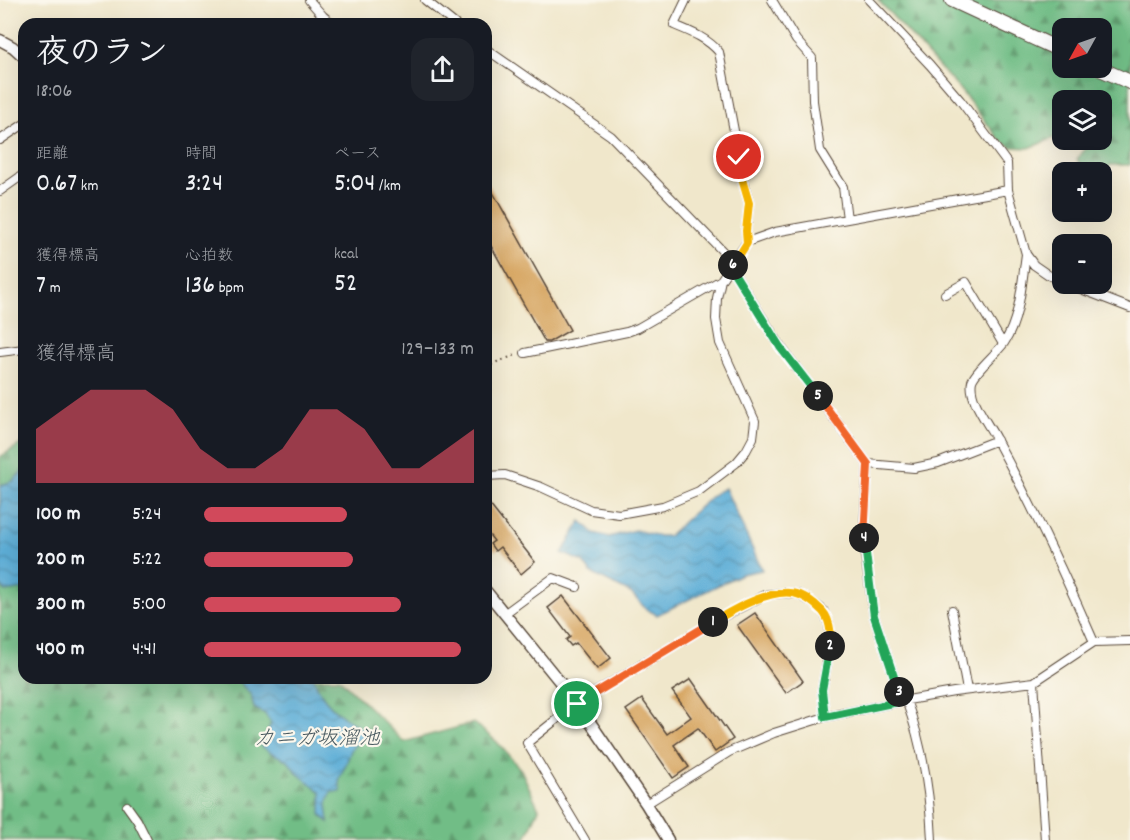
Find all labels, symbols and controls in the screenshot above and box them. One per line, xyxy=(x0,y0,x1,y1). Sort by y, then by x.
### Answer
north arrow xyxy=(1052,18,1112,78)
map controls xyxy=(1052,18,1112,294)
text: 夜のラン xyxy=(36,32,168,79)
button: share xyxy=(411,38,474,101)
text: 18:06 xyxy=(36,78,72,106)
button: layers xyxy=(1052,90,1112,150)
pin xyxy=(713,131,764,182)
icon: check xyxy=(722,140,755,173)
text: 距離 xyxy=(36,143,68,166)
text: 時間 xyxy=(185,143,217,166)
text: ペース xyxy=(334,143,381,166)
button: + xyxy=(1052,162,1112,222)
text: 0.67 xyxy=(36,166,77,203)
text: 3:24 xyxy=(185,166,223,203)
text: 5:04 xyxy=(334,166,375,203)
text: km xyxy=(77,175,98,198)
text: /km xyxy=(375,175,401,198)
button: − xyxy=(1052,234,1112,294)
text: kcal xyxy=(334,243,358,266)
text: 獲得標高 xyxy=(36,245,100,268)
text: 心拍数 xyxy=(185,245,233,268)
pin: 6 xyxy=(718,250,748,280)
text: 6 xyxy=(729,253,737,276)
text: 52 xyxy=(334,266,357,303)
text: 7 xyxy=(36,268,46,305)
text: 136 xyxy=(185,268,215,305)
text: m xyxy=(46,277,61,300)
text: bpm xyxy=(215,277,244,300)
text: 129–133 m xyxy=(401,336,474,364)
text: 獲得標高 xyxy=(36,341,116,369)
pin: 5 xyxy=(803,381,833,411)
text: 5 xyxy=(814,384,822,407)
text: 100 m xyxy=(36,501,81,529)
text: 5:24 xyxy=(132,501,162,529)
pin: 4 xyxy=(849,523,879,553)
text: 4 xyxy=(861,526,867,549)
text: 200 m xyxy=(36,546,85,574)
text: 5:22 xyxy=(132,546,162,574)
text: 300 m xyxy=(36,591,85,619)
text: 5:00 xyxy=(132,591,166,619)
pin: 1 xyxy=(698,607,728,637)
text: 1 xyxy=(711,610,715,633)
pin: 2 xyxy=(815,631,845,661)
text: 2 xyxy=(827,634,834,657)
text: 400 m xyxy=(36,636,84,664)
text: 4:41 xyxy=(132,636,156,664)
pin: 3 xyxy=(884,677,914,707)
pin xyxy=(551,678,602,729)
text: 3 xyxy=(895,680,903,703)
icon: arrive xyxy=(560,687,593,720)
water label: カニガ坂溜池 xyxy=(254,725,381,755)

